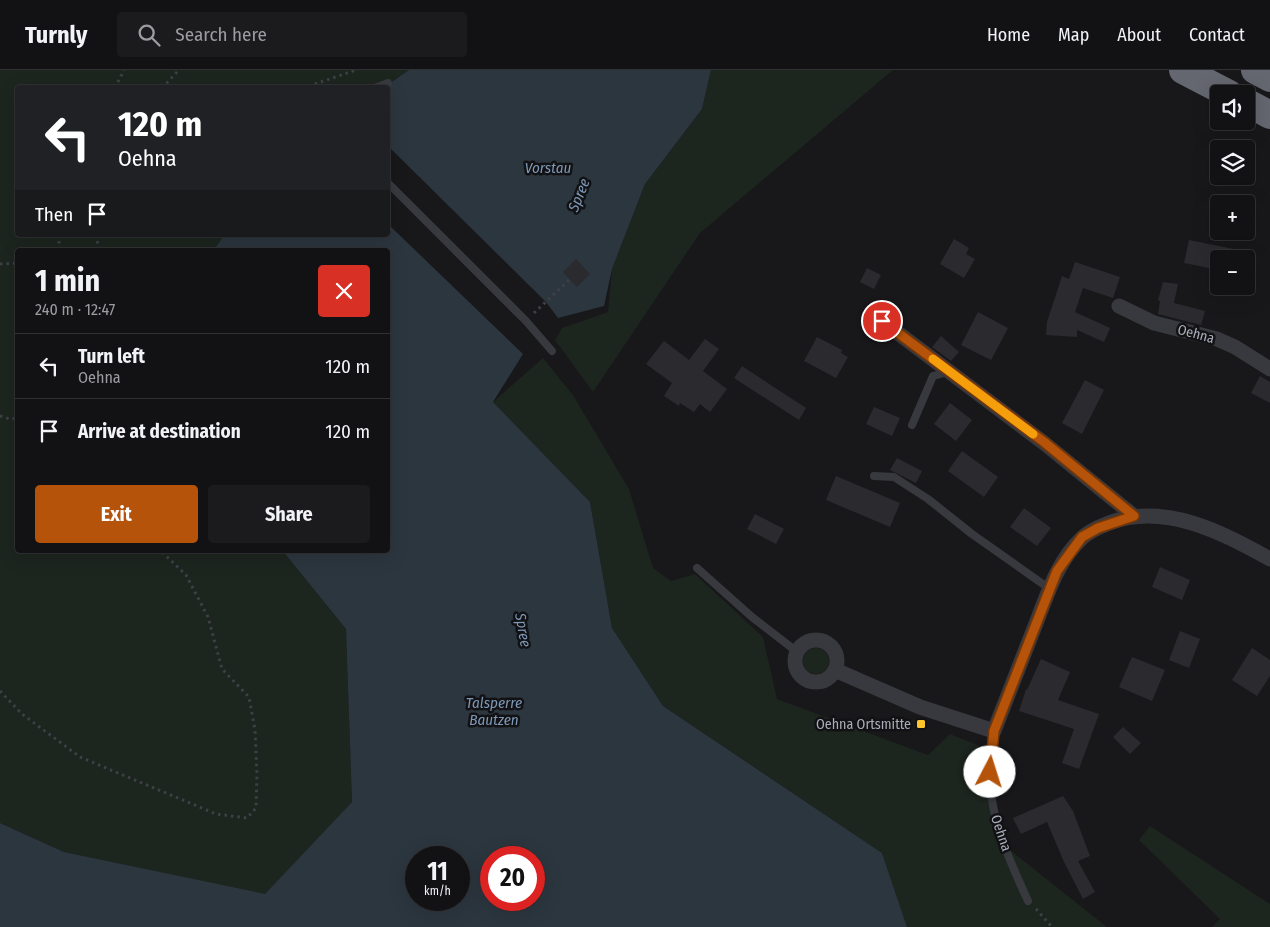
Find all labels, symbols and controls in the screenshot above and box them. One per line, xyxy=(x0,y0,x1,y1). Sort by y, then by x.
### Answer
search box xyxy=(117,12,467,57)
text: Turnly xyxy=(25,21,87,49)
icon: search xyxy=(135,21,163,49)
text: Search here xyxy=(175,23,267,46)
text: Home xyxy=(987,24,1030,46)
text: Map xyxy=(1058,24,1089,46)
text: About xyxy=(1117,24,1161,46)
text: Contact xyxy=(1189,24,1245,46)
map controls xyxy=(1210,85,1255,295)
button: sound xyxy=(1210,85,1255,130)
text: 120 m xyxy=(118,103,202,145)
icon: left xyxy=(35,105,100,170)
button: layers xyxy=(1210,140,1255,185)
text: Oehna xyxy=(118,145,177,172)
water label: Vorstau xyxy=(525,159,571,177)
water label: Spree xyxy=(564,176,594,215)
button: + xyxy=(1210,195,1255,240)
icon: arrive xyxy=(83,200,111,228)
text: Then xyxy=(35,203,73,226)
button: − xyxy=(1210,250,1255,295)
text: 1 min xyxy=(35,263,100,299)
button: close xyxy=(318,265,370,317)
text: 240 m · 12:47 xyxy=(35,300,115,319)
pin xyxy=(861,300,903,342)
icon: arrive xyxy=(868,307,896,335)
street label: Oehna xyxy=(1176,321,1216,347)
text: Turn left xyxy=(78,345,145,368)
icon: left xyxy=(35,352,63,380)
text: 120 m xyxy=(325,355,370,378)
text: Oehna xyxy=(78,368,121,387)
icon: arrive xyxy=(35,417,63,445)
text: Arrive at destination xyxy=(78,420,241,443)
text: 120 m xyxy=(325,420,370,443)
button: Exit xyxy=(35,485,198,543)
button: Share xyxy=(208,485,370,543)
water label: Spree xyxy=(511,611,535,648)
water label: Talsperre Bautzen xyxy=(466,694,522,729)
place label: Oehna Ortsmitte xyxy=(816,716,911,733)
marker: Oehna Ortsmitte xyxy=(915,718,927,730)
position arrow xyxy=(963,745,1015,797)
street label: Oehna xyxy=(987,813,1015,854)
speed limit sign: 20 xyxy=(480,846,545,911)
text: 11 xyxy=(427,857,448,887)
text: km/h xyxy=(424,884,451,898)

